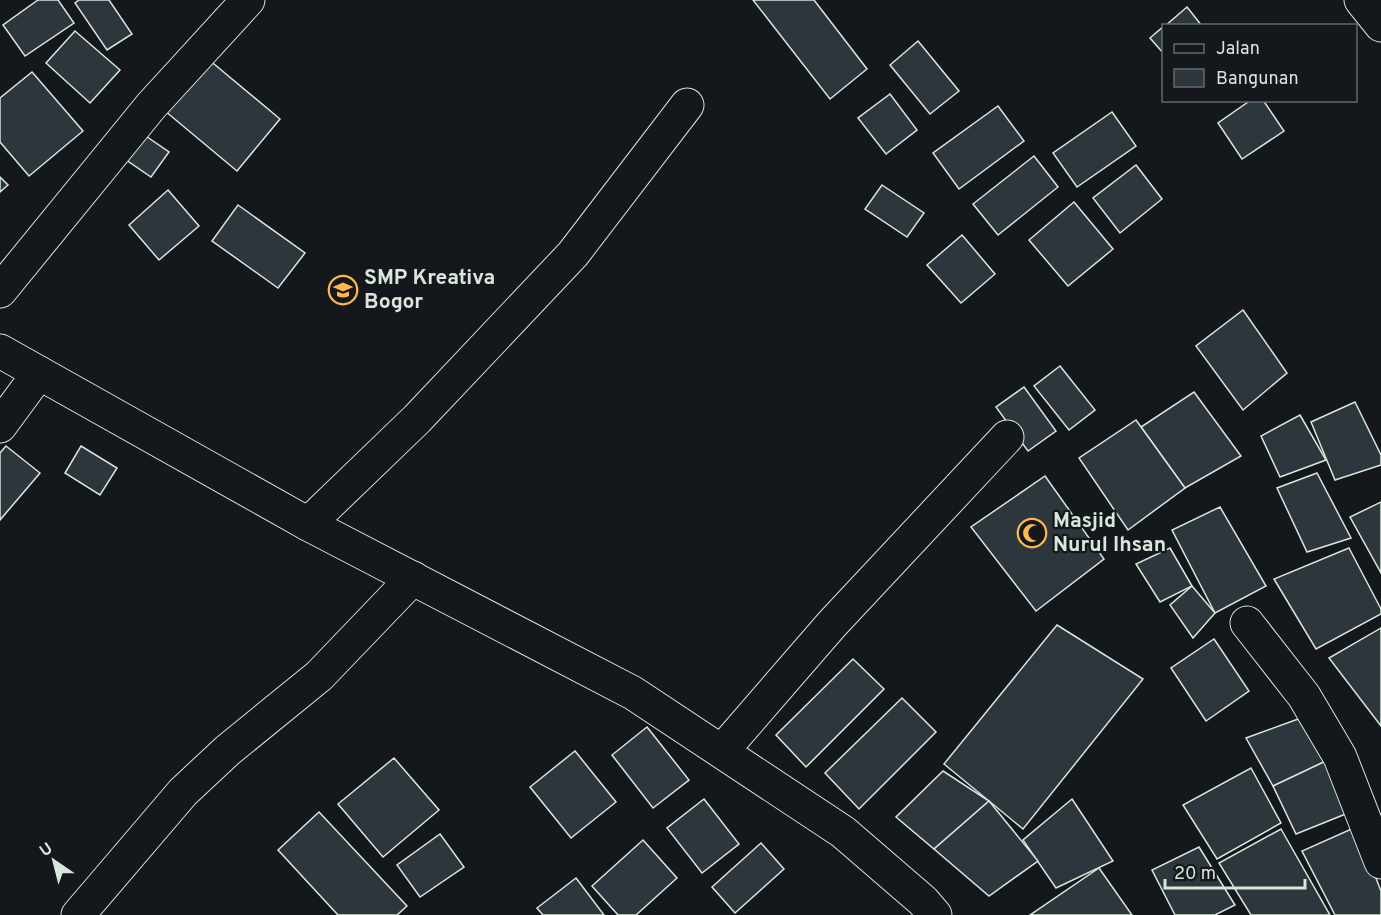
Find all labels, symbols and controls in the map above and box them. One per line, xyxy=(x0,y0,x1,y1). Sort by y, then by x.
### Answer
legend xyxy=(1162,24,1357,102)
text: Jalan xyxy=(1216,38,1260,61)
text: Bangunan xyxy=(1216,68,1299,91)
place label: SMP Kreativa Bogor xyxy=(364,265,495,316)
school or university icon: SMP Kreativa Bogor xyxy=(327,274,359,306)
place label: Masjid Nurul Ihsan xyxy=(1053,508,1166,559)
mosque icon: Masjid Nurul Ihsan xyxy=(1016,517,1048,549)
north arrow xyxy=(24,831,84,891)
text: U xyxy=(36,839,57,862)
scale bar xyxy=(1165,852,1304,890)
text: 20 m xyxy=(1174,863,1216,886)

